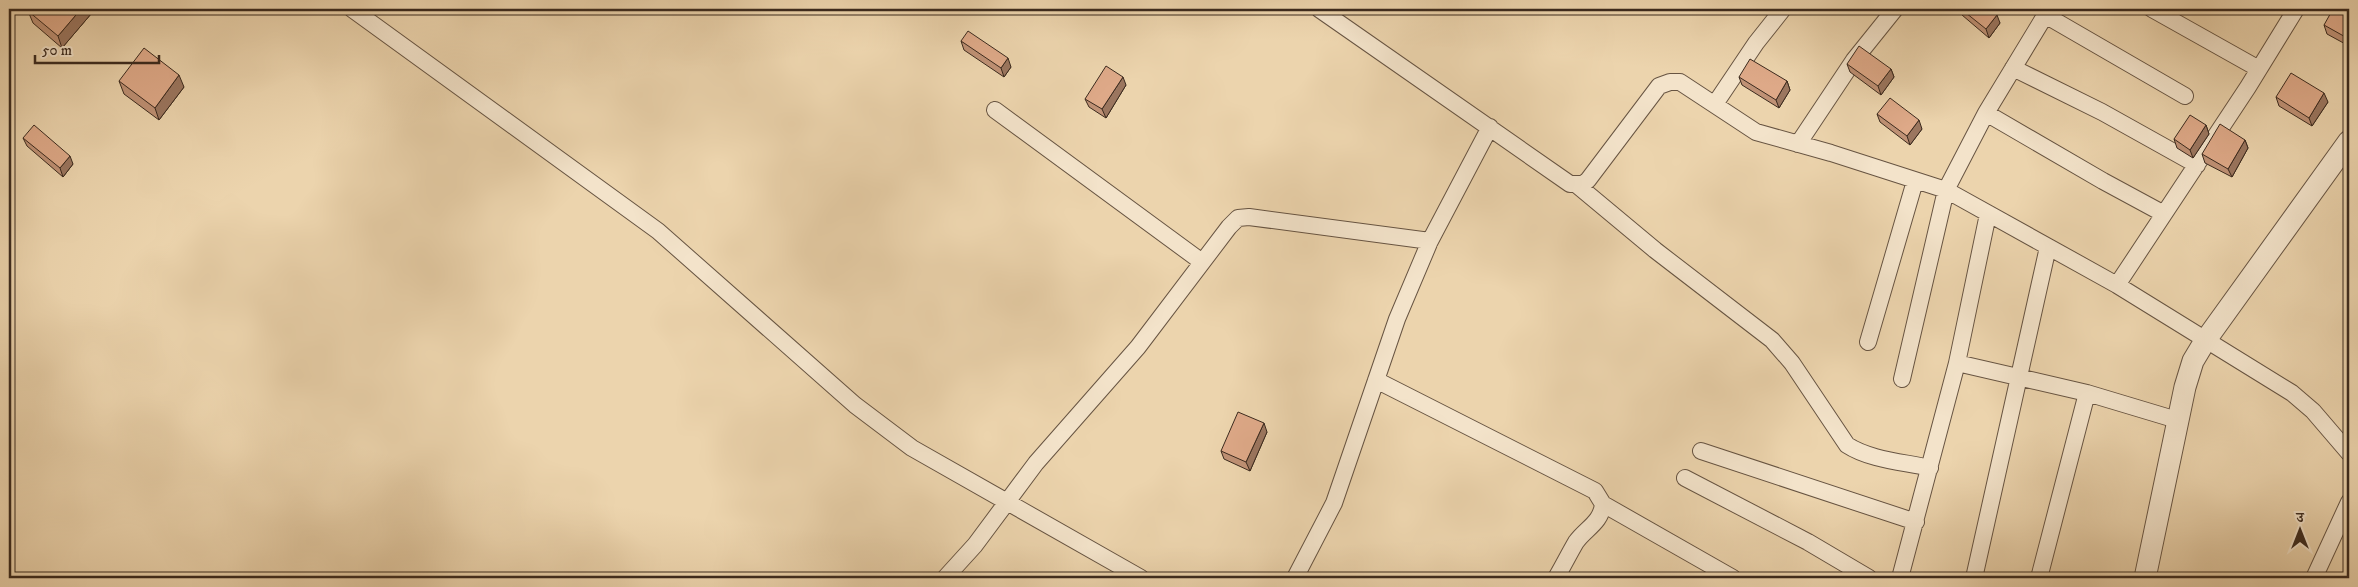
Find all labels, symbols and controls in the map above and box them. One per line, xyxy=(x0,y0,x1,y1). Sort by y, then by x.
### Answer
scale bar xyxy=(35,32,159,64)
text: 50 m xyxy=(42,41,72,60)
north arrow xyxy=(2276,504,2326,554)
text: उ xyxy=(2295,509,2304,527)

